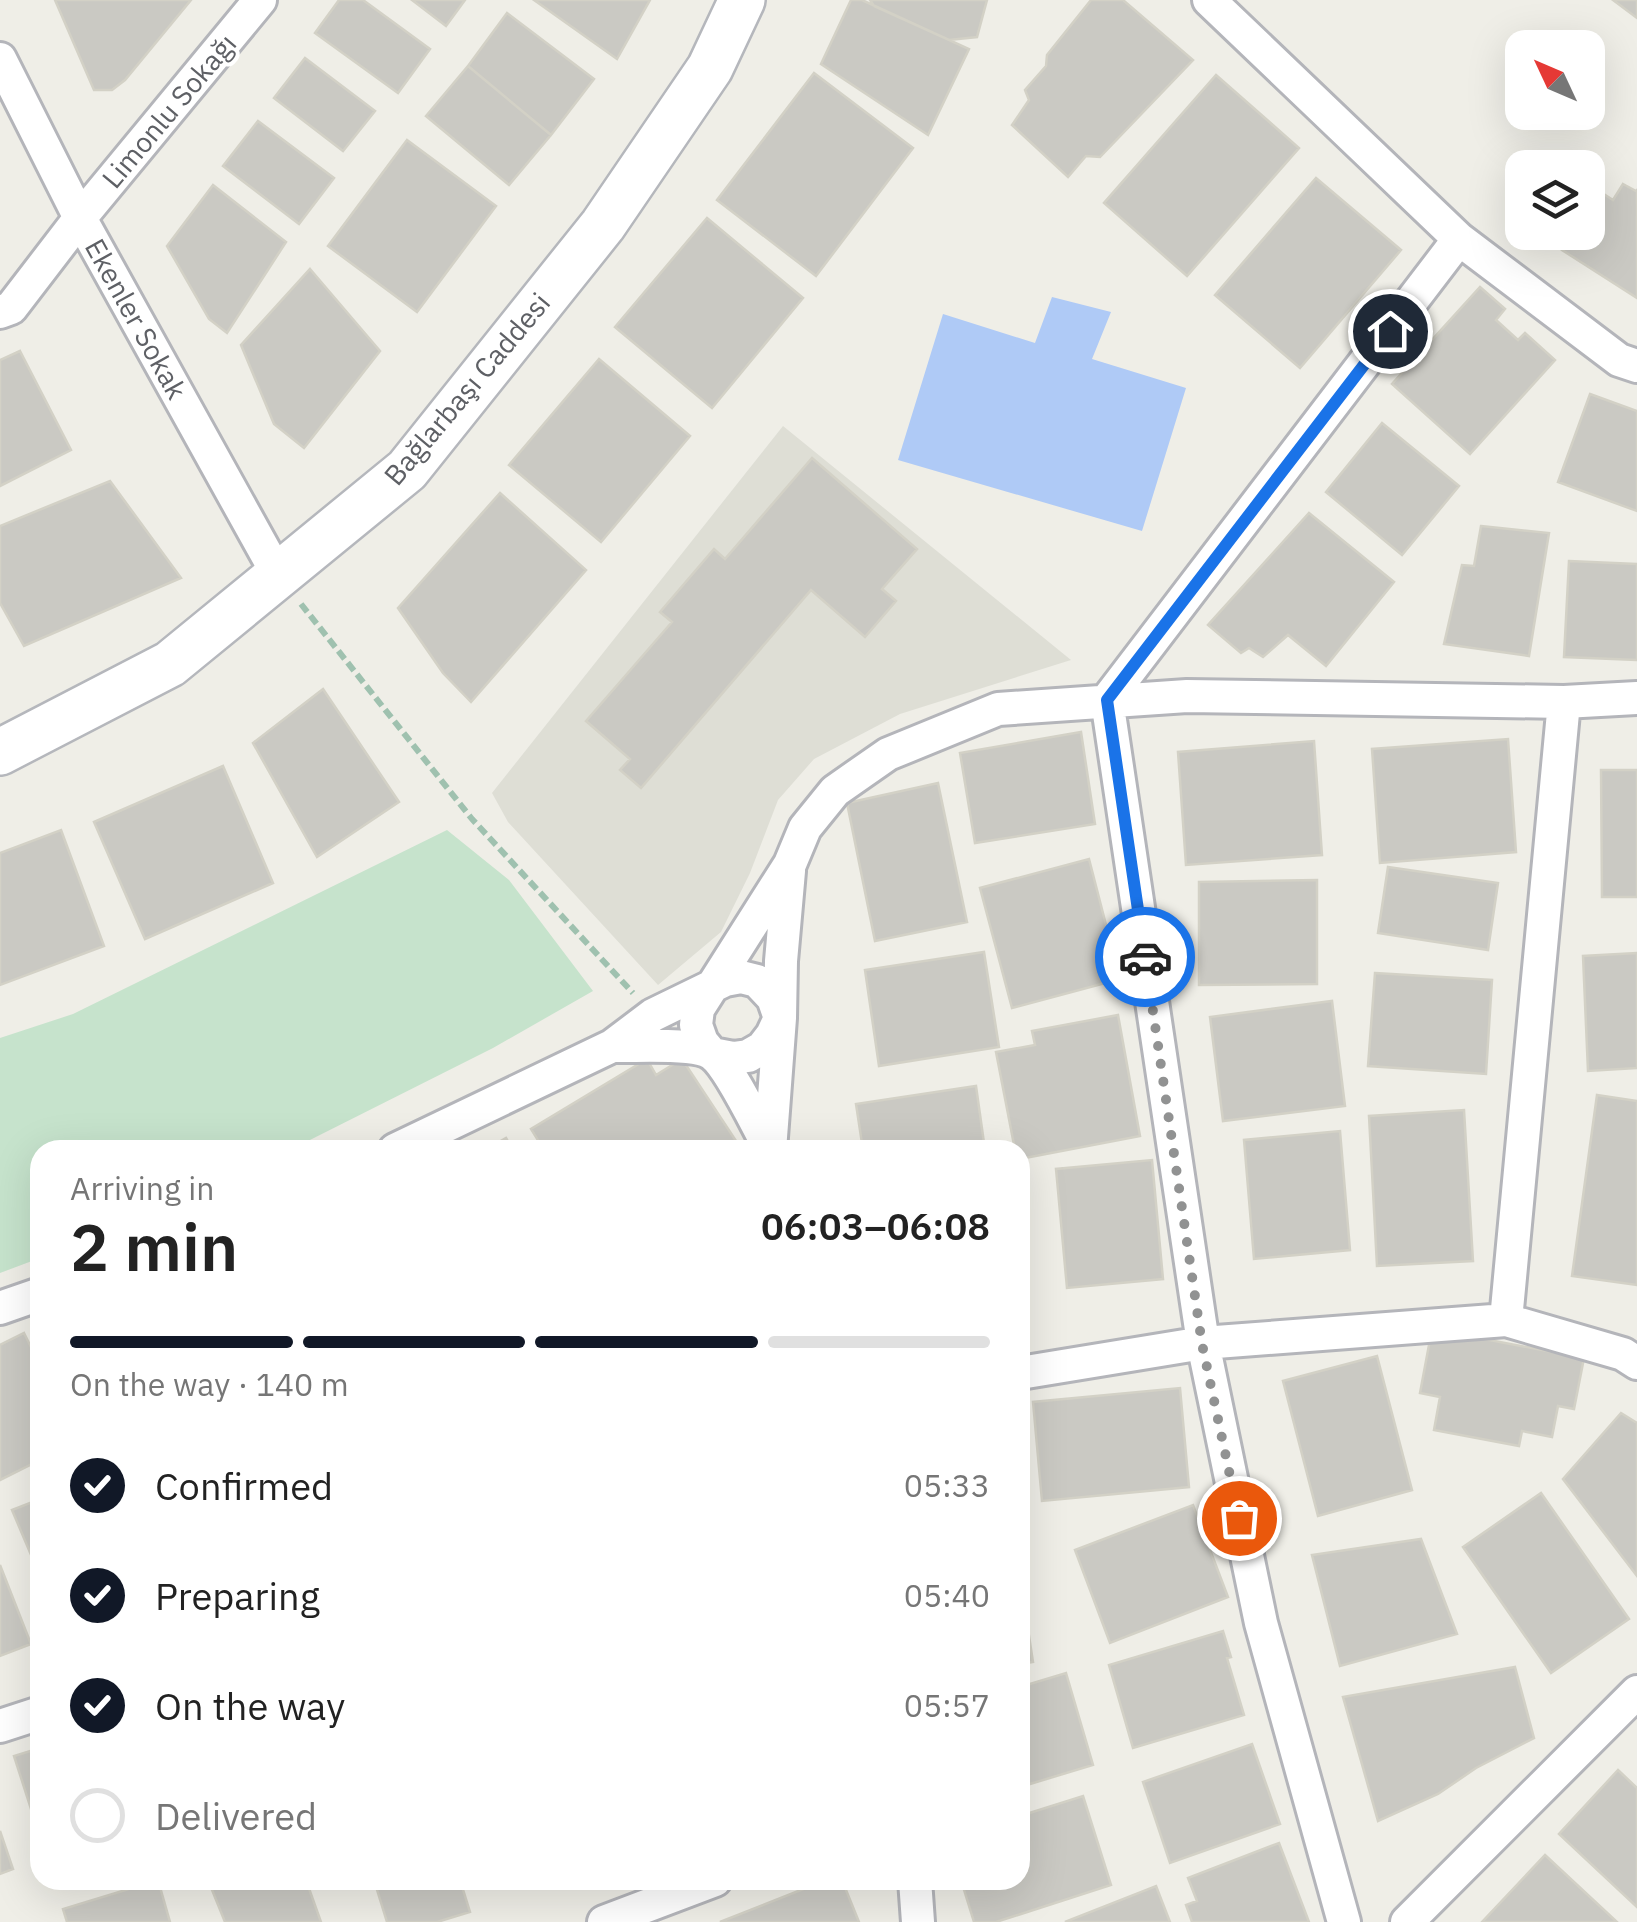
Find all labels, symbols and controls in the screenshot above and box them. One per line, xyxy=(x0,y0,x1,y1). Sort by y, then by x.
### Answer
street label: Limonlu Sokağı xyxy=(93,26,244,196)
north arrow xyxy=(1505,30,1605,130)
map controls xyxy=(1505,30,1605,250)
button: layers xyxy=(1505,150,1605,250)
street label: Ekenler Sokak xyxy=(77,232,196,406)
street label: Bağlarbaşı Caddesi xyxy=(375,285,558,493)
pin xyxy=(1348,289,1433,374)
icon: home xyxy=(1363,304,1418,359)
courier xyxy=(1095,907,1195,1007)
icon: car xyxy=(1118,930,1173,985)
text: Arriving in xyxy=(70,1167,215,1209)
text: 06:03–06:08 xyxy=(761,1201,990,1250)
text: 2 min xyxy=(70,1204,238,1289)
text: On the way · 140 m xyxy=(70,1363,349,1405)
icon: check xyxy=(70,1458,125,1513)
text: Confirmed xyxy=(155,1461,333,1510)
text: 05:33 xyxy=(904,1464,990,1506)
pin xyxy=(1197,1476,1282,1561)
icon: bag xyxy=(1212,1491,1267,1546)
icon: check xyxy=(70,1568,125,1623)
text: Preparing xyxy=(155,1571,320,1620)
text: 05:40 xyxy=(904,1574,990,1616)
icon: check xyxy=(70,1678,125,1733)
text: On the way xyxy=(155,1681,345,1730)
text: 05:57 xyxy=(904,1684,990,1726)
text: Delivered xyxy=(155,1791,317,1840)

